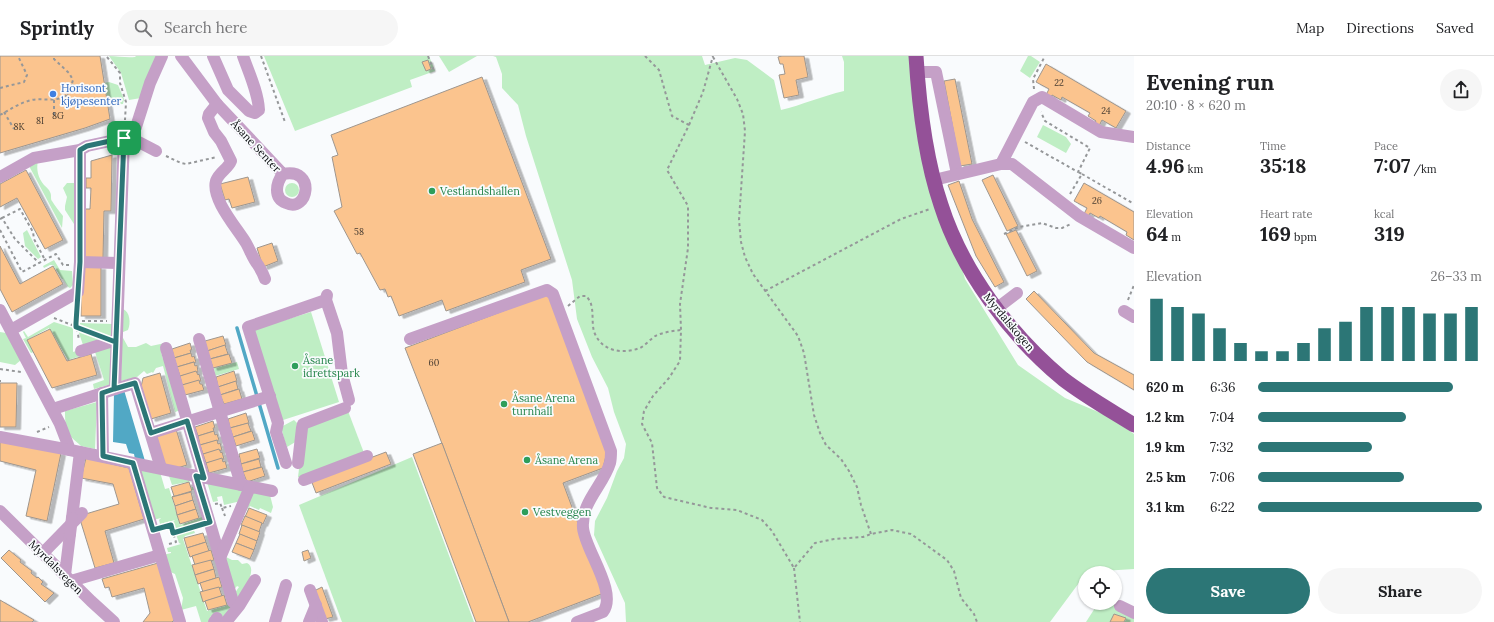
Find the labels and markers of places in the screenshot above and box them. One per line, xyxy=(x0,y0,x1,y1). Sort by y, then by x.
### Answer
place label: Horisont kjøpesenter xyxy=(61,81,122,108)
marker: Horisont kjøpesenter xyxy=(48,89,58,99)
pin xyxy=(107,121,141,155)
place label: Vestlandshallen xyxy=(439,184,520,198)
marker: Vestlandshallen xyxy=(427,186,437,196)
place label: Åsane idrettspark xyxy=(302,353,360,380)
marker: Åsane idrettspark xyxy=(290,361,300,371)
place label: Åsane Arena turnhall xyxy=(511,391,575,418)
marker: Åsane Arena turnhall xyxy=(499,399,509,409)
place label: Åsane Arena xyxy=(534,453,598,467)
marker: Åsane Arena xyxy=(522,455,532,465)
place label: Vestveggen xyxy=(532,505,592,519)
marker: Vestveggen xyxy=(520,507,530,517)

